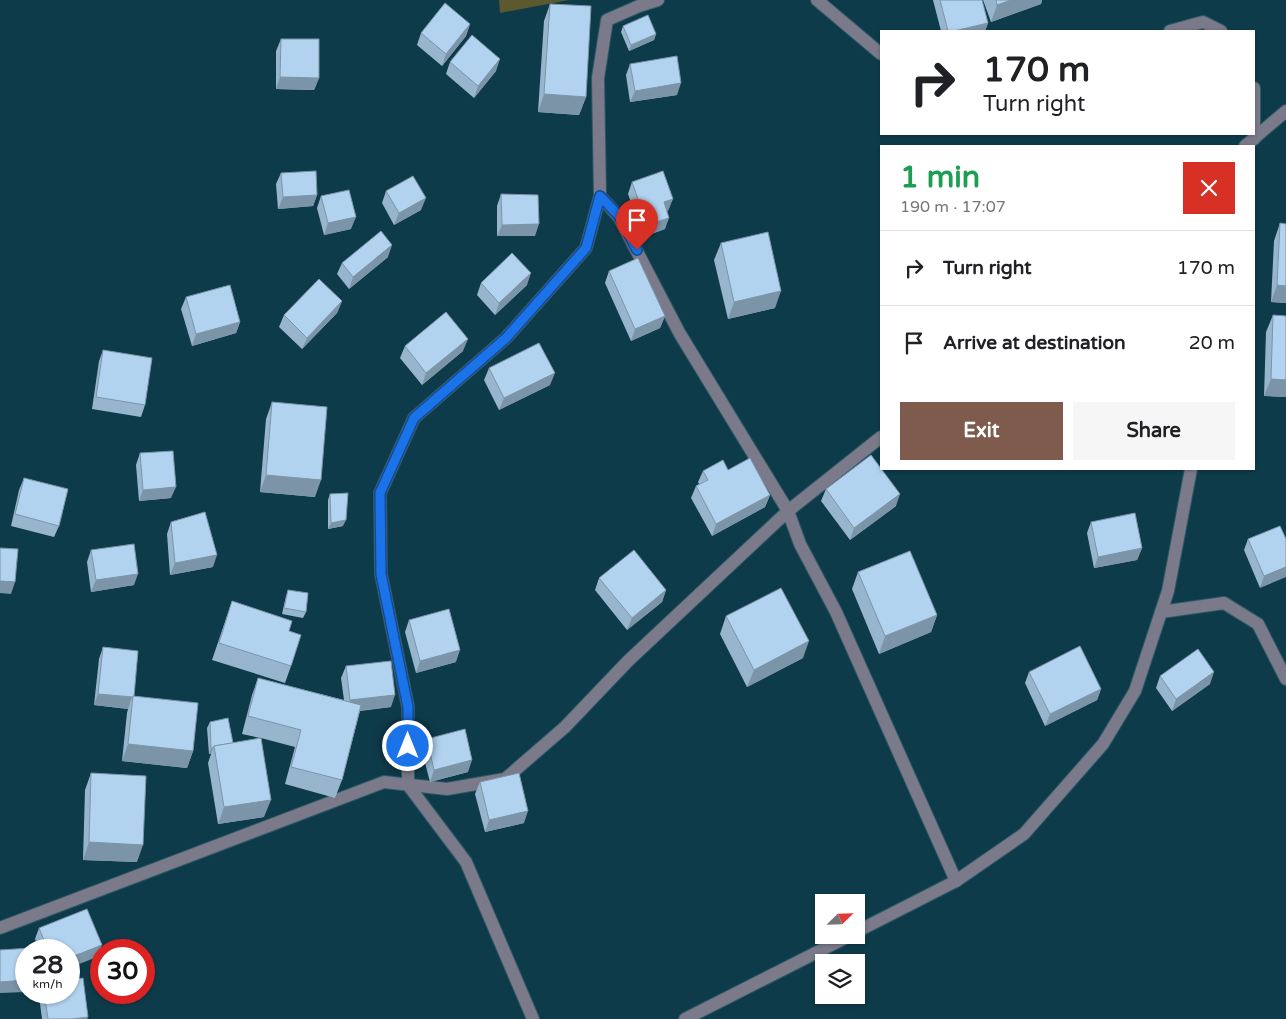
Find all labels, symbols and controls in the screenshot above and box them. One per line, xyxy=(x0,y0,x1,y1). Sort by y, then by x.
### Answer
text: 170 m xyxy=(983,49,1090,91)
icon: right xyxy=(900,50,965,115)
text: Turn right xyxy=(983,91,1085,117)
text: 1 min xyxy=(900,159,980,196)
button: close xyxy=(1183,162,1235,214)
text: 190 m · 17:07 xyxy=(900,197,1006,217)
pin xyxy=(616,199,658,250)
icon: arrive xyxy=(623,206,651,234)
icon: right xyxy=(900,254,928,282)
text: Turn right xyxy=(943,257,1031,279)
text: 170 m xyxy=(1177,257,1235,279)
icon: arrive xyxy=(900,329,928,357)
text: Arrive at destination xyxy=(943,332,1126,354)
text: 20 m xyxy=(1189,332,1235,354)
button: Exit xyxy=(900,402,1063,460)
button: Share xyxy=(1073,402,1235,460)
position arrow xyxy=(381,719,433,771)
north arrow xyxy=(815,894,865,944)
map controls xyxy=(815,894,865,1004)
speed limit sign: 30 xyxy=(90,939,155,1004)
text: 28 xyxy=(32,950,63,980)
button: layers xyxy=(815,954,865,1004)
text: km/h xyxy=(32,977,63,991)

